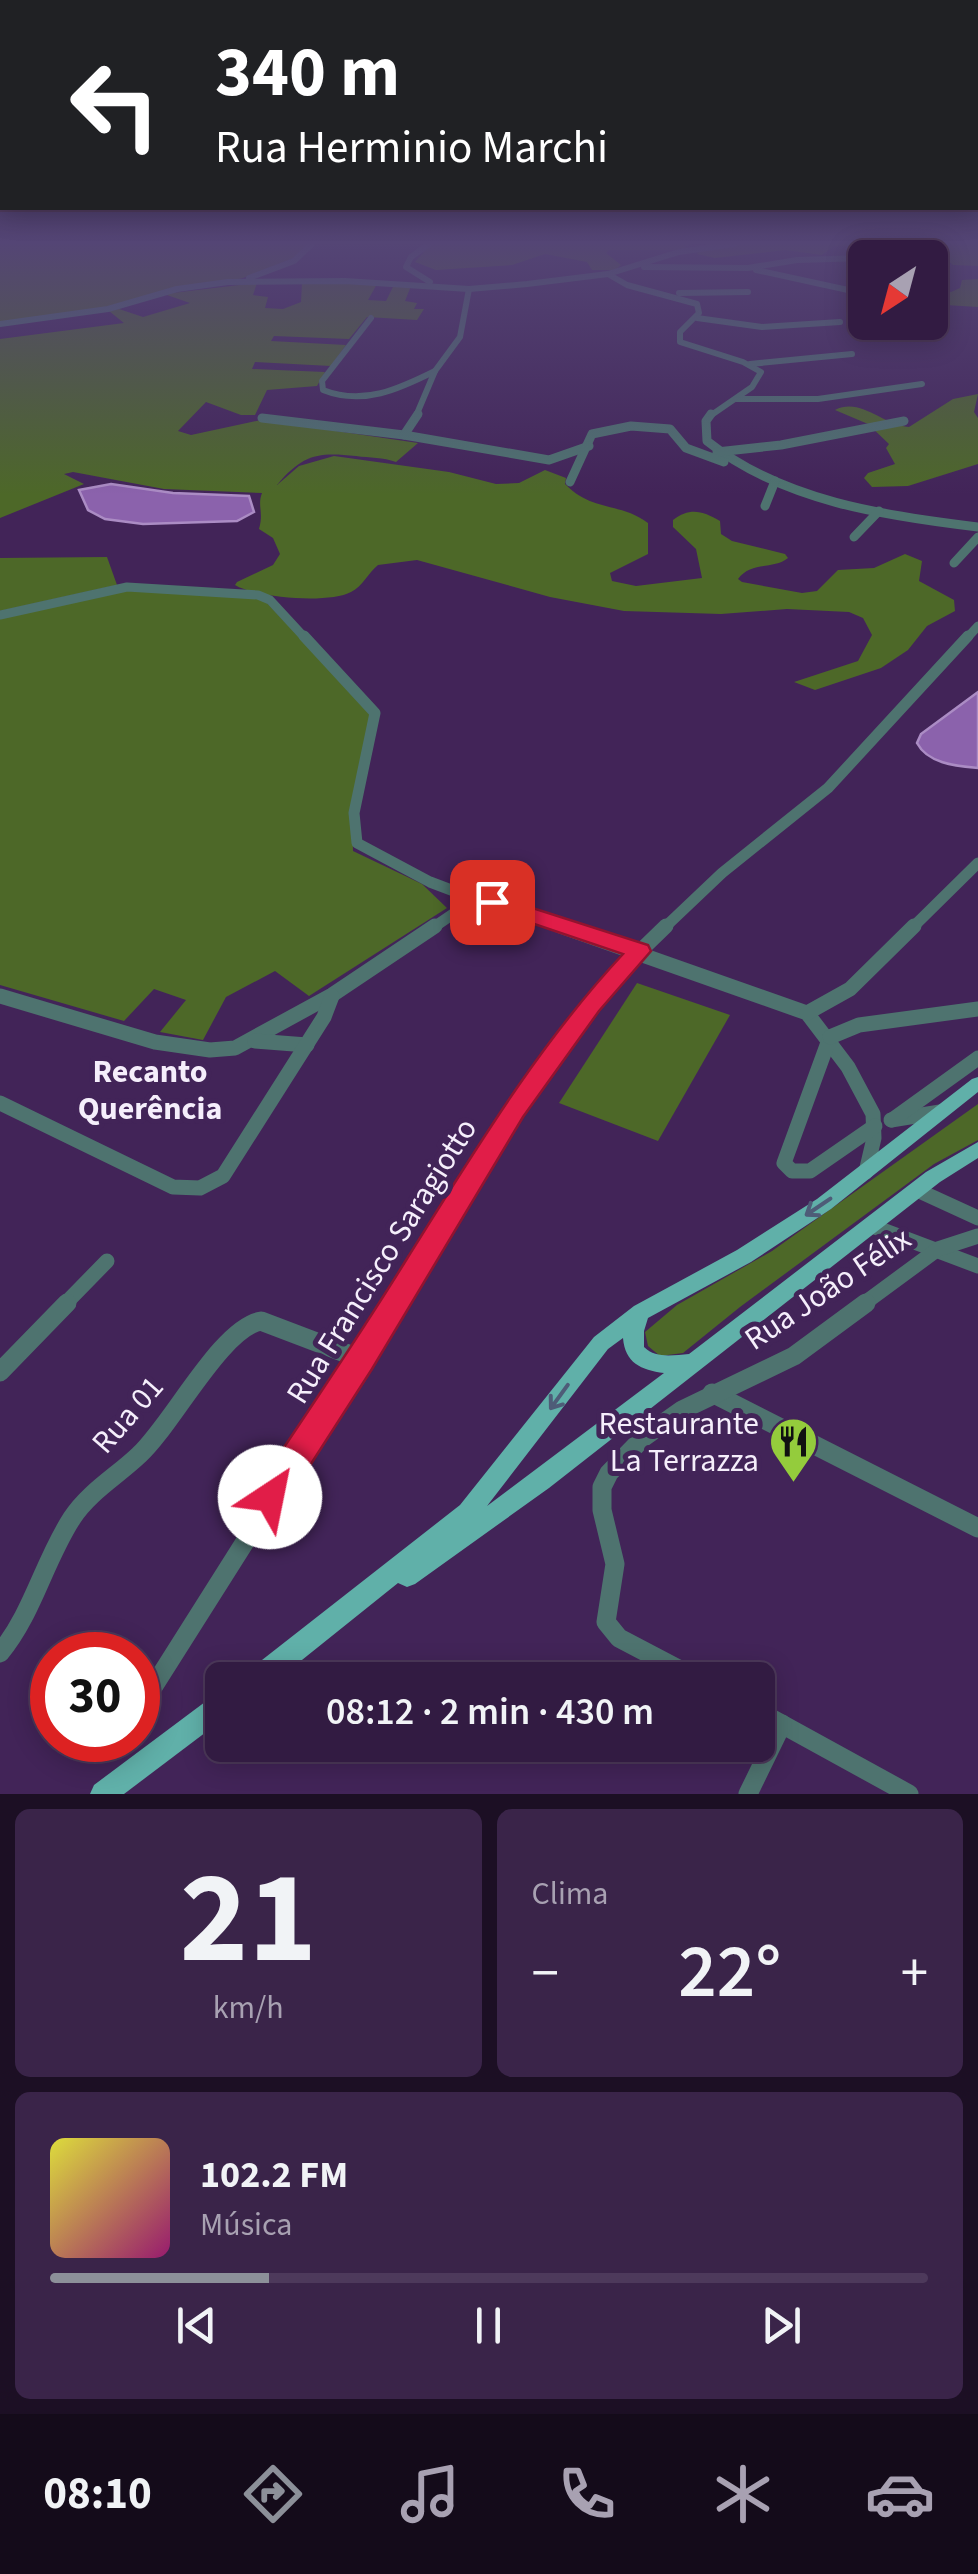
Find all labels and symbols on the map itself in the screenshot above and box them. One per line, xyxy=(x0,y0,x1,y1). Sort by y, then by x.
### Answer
north arrow xyxy=(848,240,948,340)
pin xyxy=(450,860,535,945)
district label: Recanto Querência xyxy=(78,1049,222,1132)
street label: Rua Francisco Saragiotto xyxy=(275,1109,489,1413)
one-way arrow xyxy=(805,1196,833,1217)
street label: Rua João Félix xyxy=(736,1216,920,1362)
street label: Rua 01 xyxy=(81,1366,175,1464)
one-way arrow xyxy=(549,1383,570,1410)
place label: Restaurante La Terrazza xyxy=(599,1401,759,1484)
restaurant icon: Restaurante La Terrazza xyxy=(768,1416,820,1484)
position arrow xyxy=(218,1445,322,1549)
speed limit sign: 30 xyxy=(30,1632,160,1762)

